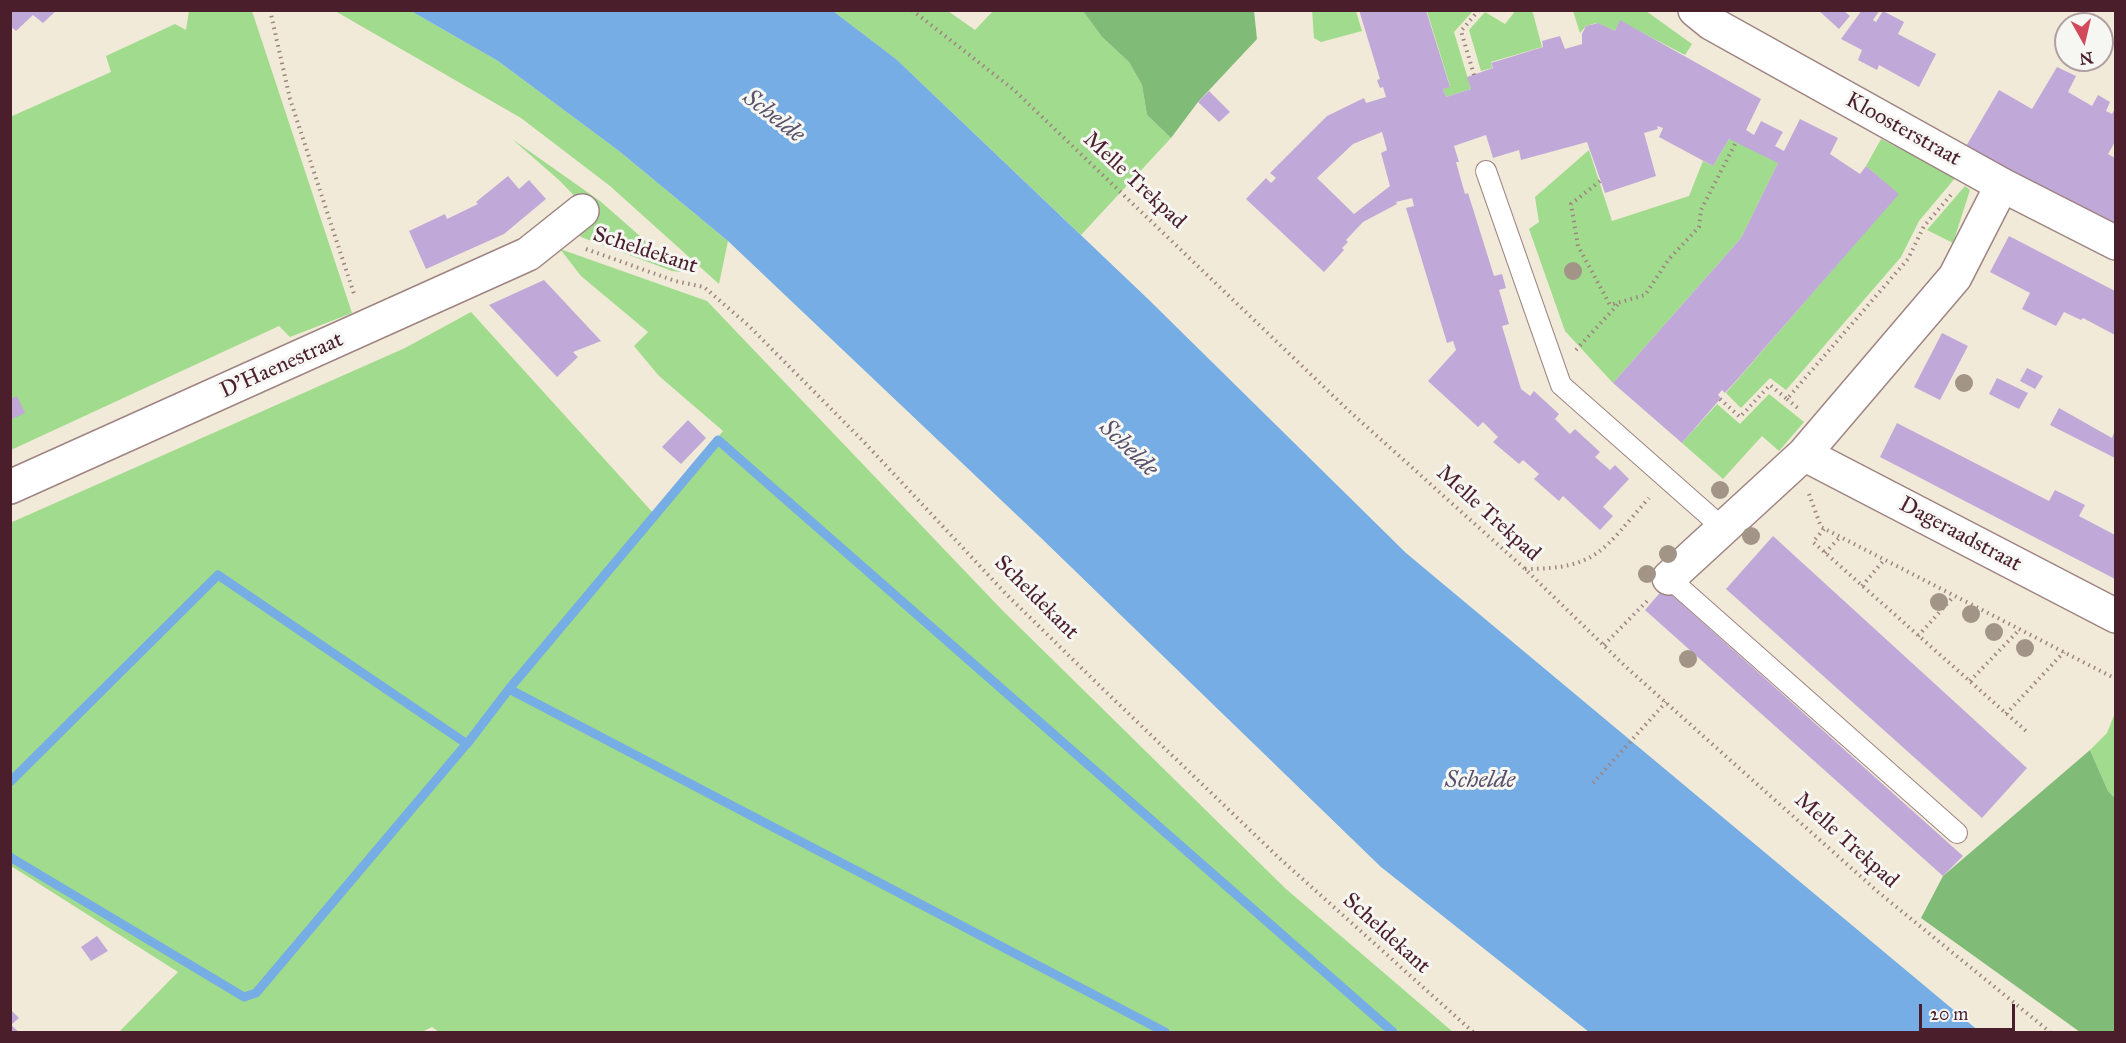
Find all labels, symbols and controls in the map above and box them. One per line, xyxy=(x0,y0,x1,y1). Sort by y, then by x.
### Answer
north arrow xyxy=(2054,12,2114,72)
text: N xyxy=(2078,48,2094,69)
water label: Schelde xyxy=(736,84,810,150)
street label: Kloosterstraat xyxy=(1841,88,1965,172)
street label: Melle Trekpad xyxy=(1077,127,1191,235)
street label: Scheldekant xyxy=(589,222,701,280)
street label: D'Haenestraat xyxy=(216,327,348,405)
water label: Schelde xyxy=(1093,414,1163,484)
street label: Melle Trekpad xyxy=(1431,460,1545,568)
street label: Dageraadstraat xyxy=(1894,492,2026,578)
street label: Scheldekant xyxy=(988,550,1084,646)
water label: Schelde xyxy=(1445,767,1515,795)
street label: Melle Trekpad xyxy=(1789,787,1903,895)
street label: Scheldekant xyxy=(1337,888,1435,980)
scale bar xyxy=(1922,992,2018,1030)
text: 20 m xyxy=(1930,1003,1968,1025)

